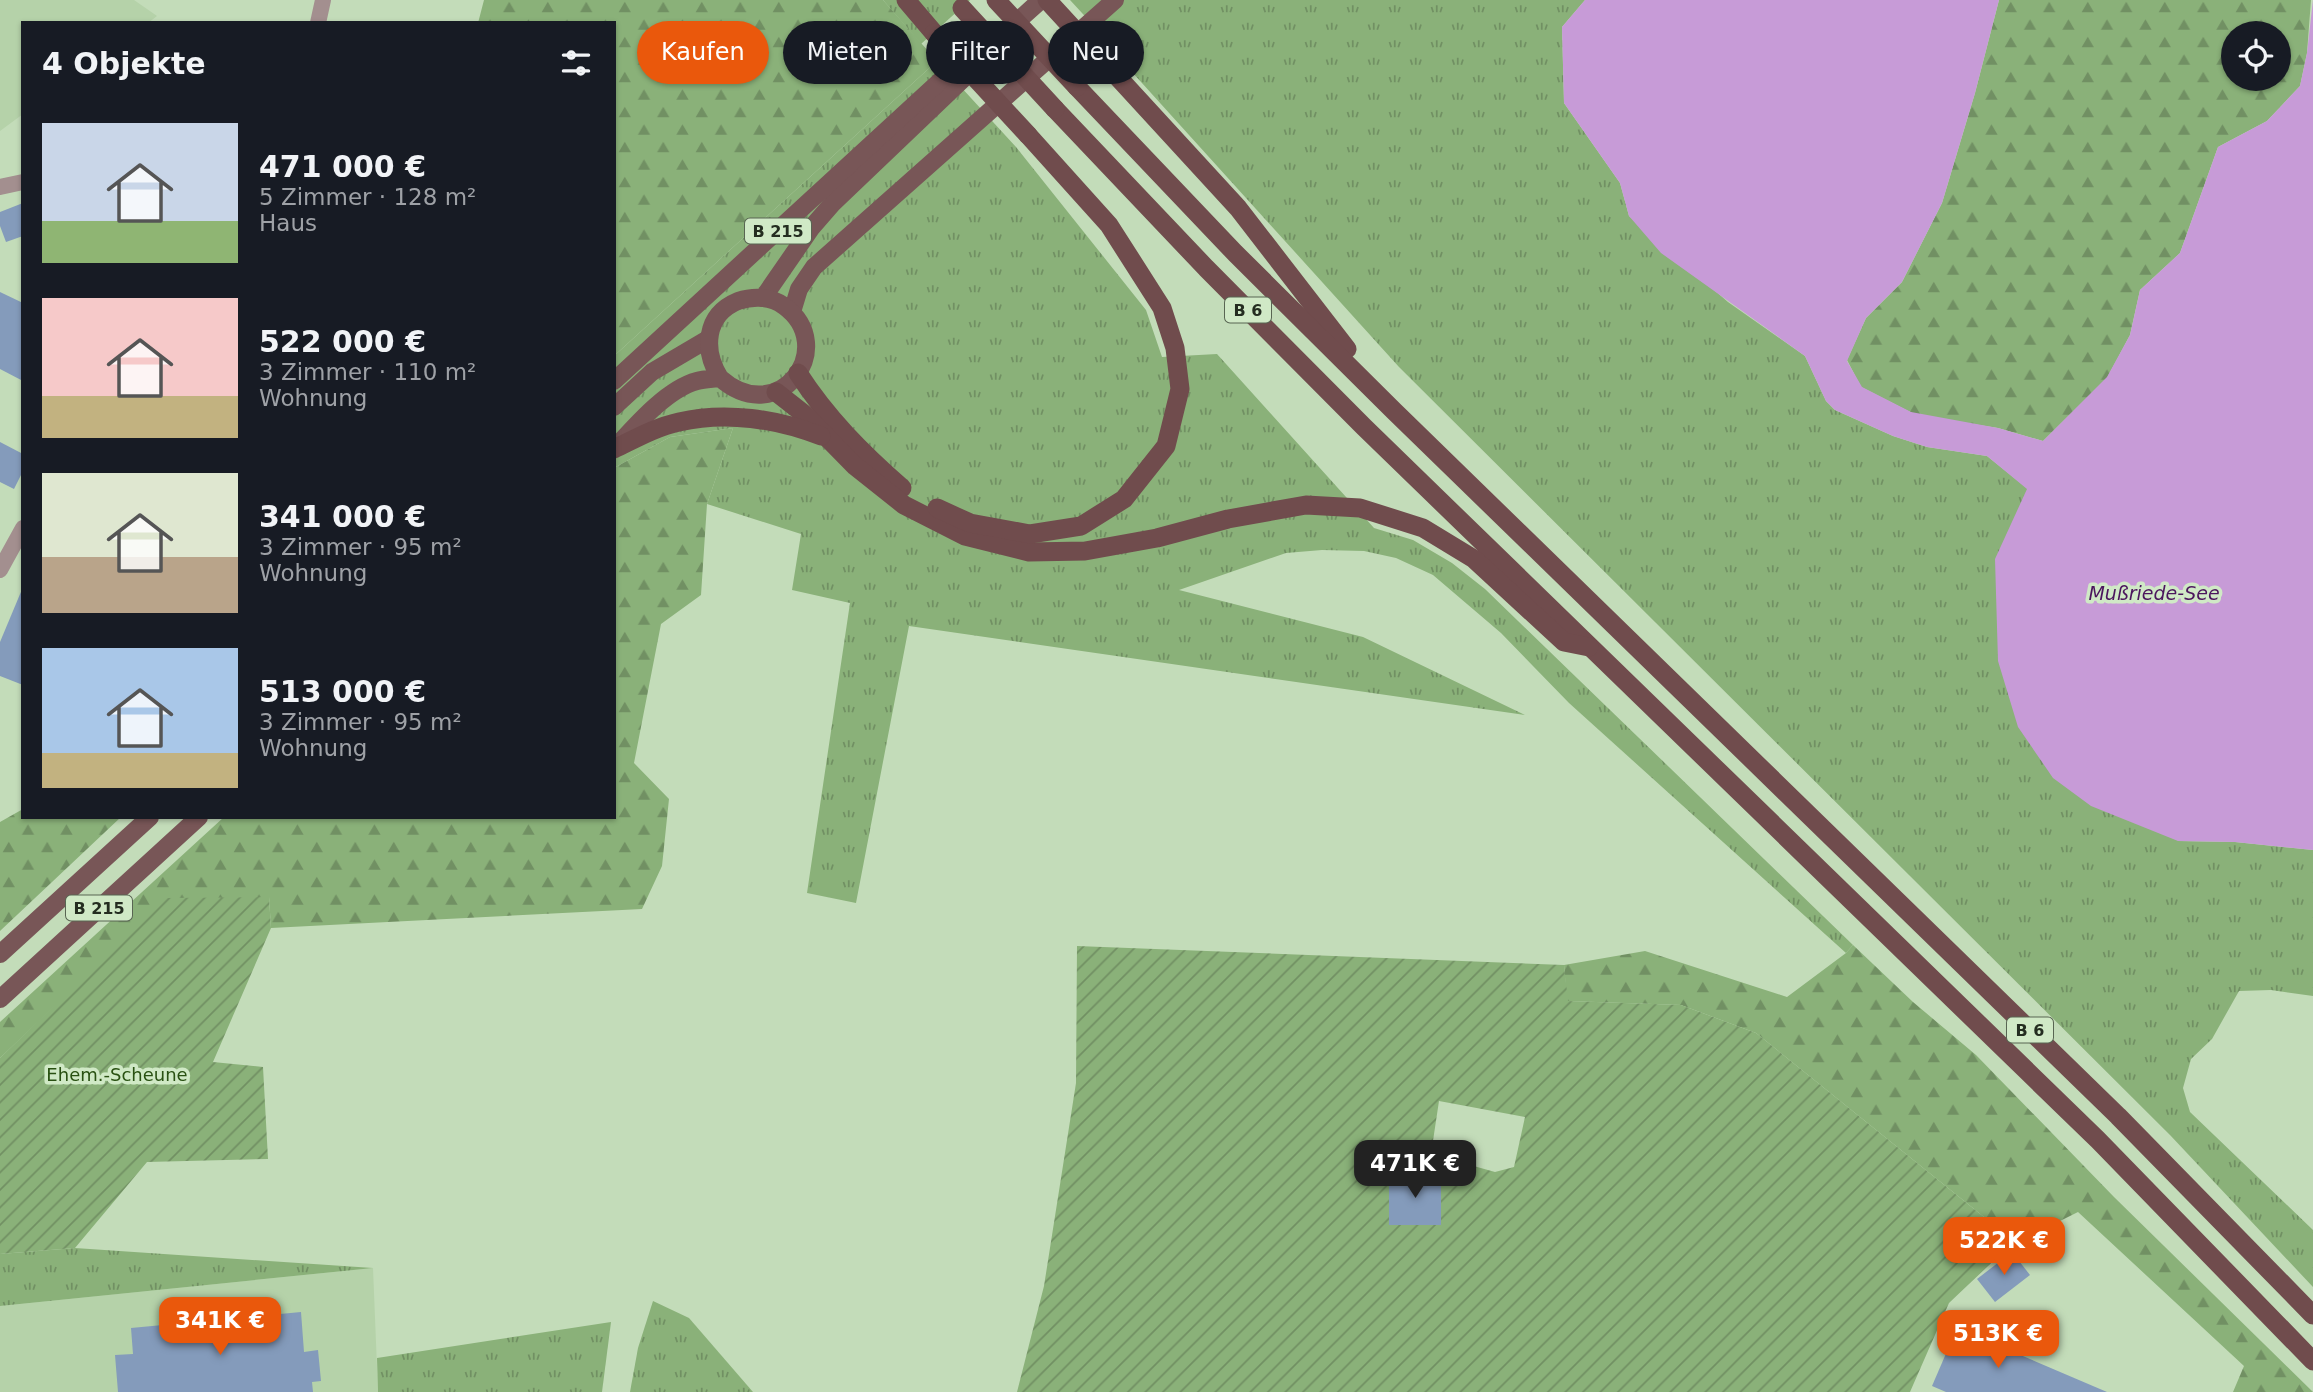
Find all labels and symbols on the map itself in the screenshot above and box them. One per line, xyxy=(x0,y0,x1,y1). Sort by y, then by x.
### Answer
road number: B 215 xyxy=(745,218,811,244)
road number: B 6 xyxy=(1225,298,1271,322)
water label: Mußriede-See xyxy=(2088,582,2220,604)
road number: B 215 xyxy=(66,896,132,920)
road number: B 6 xyxy=(2007,1018,2053,1042)
park label: Ehem.-Scheune xyxy=(46,1064,188,1085)
pin: 471K € xyxy=(1358,1140,1472,1200)
pin: 522K € xyxy=(1947,1218,2061,1277)
pin: 341K € xyxy=(163,1298,277,1357)
pin: 513K € xyxy=(1941,1310,2055,1370)

